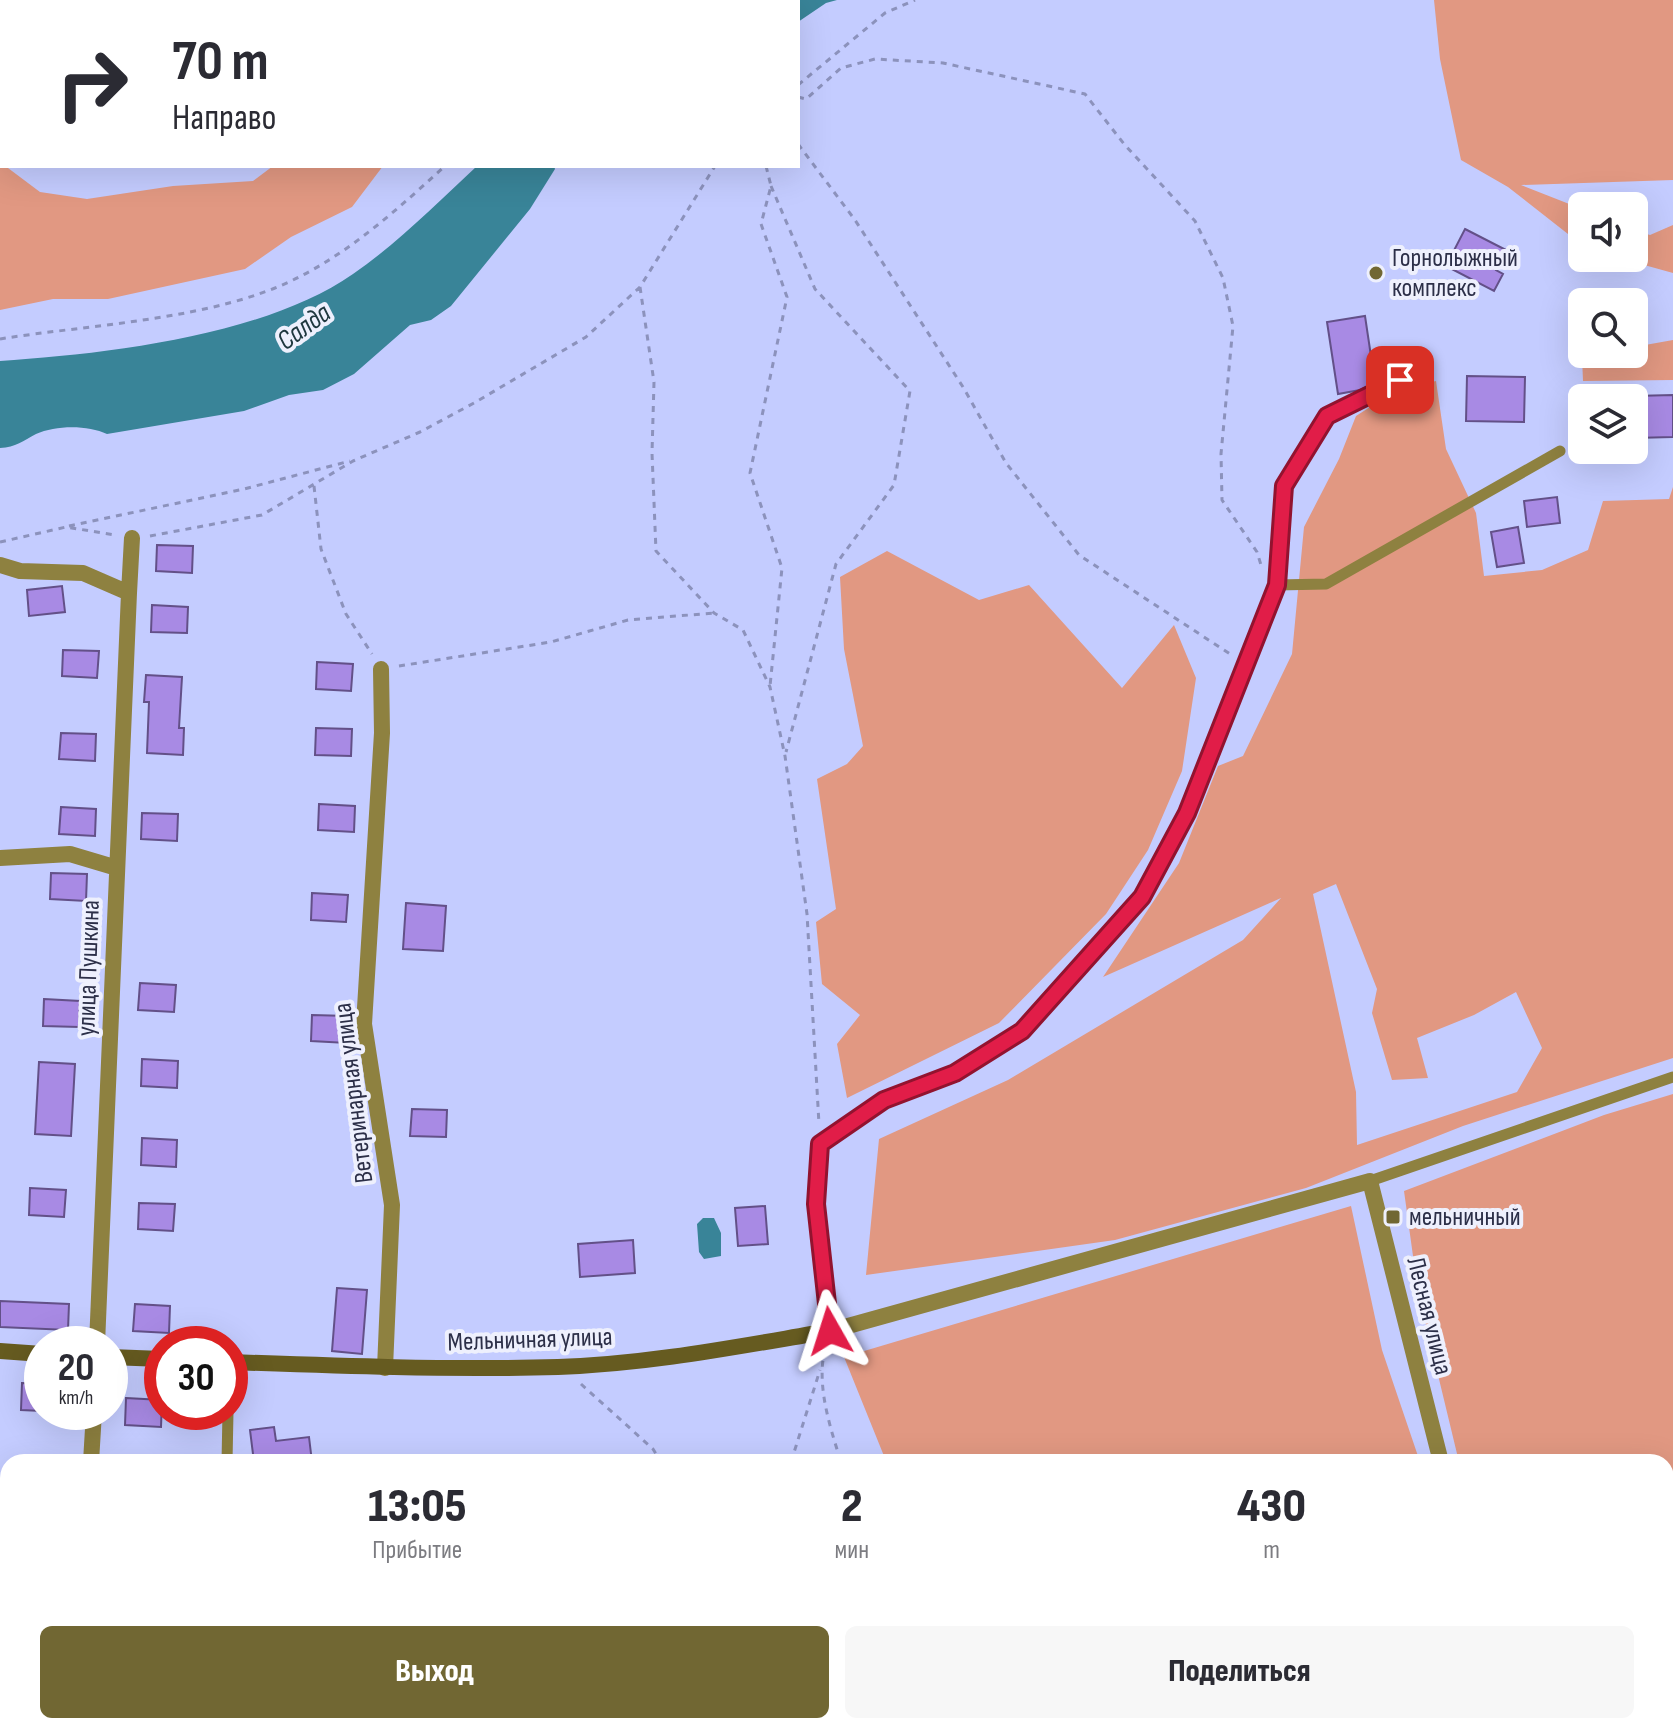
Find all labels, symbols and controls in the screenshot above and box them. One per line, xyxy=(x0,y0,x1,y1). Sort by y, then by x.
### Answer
text: 70 m xyxy=(172,29,269,96)
icon: right xyxy=(40,32,144,136)
text: Направо xyxy=(172,97,276,140)
map controls xyxy=(1568,192,1648,464)
button: sound xyxy=(1568,192,1648,272)
place label: Горнолыжный комплекс xyxy=(1392,243,1518,304)
marker: Горнолыжный комплекс xyxy=(1367,264,1385,282)
button: search xyxy=(1568,288,1648,368)
water label: Салда xyxy=(271,296,338,357)
pin xyxy=(1366,346,1434,414)
icon: arrive xyxy=(1378,358,1422,402)
button: layers xyxy=(1568,384,1648,464)
street label: улица Пушкина xyxy=(71,899,107,1037)
street label: Ветеринарная улица xyxy=(328,1001,380,1185)
place label: мельничный xyxy=(1409,1202,1521,1233)
marker: мельничный xyxy=(1384,1208,1402,1226)
street label: Лесная улица xyxy=(1399,1254,1459,1378)
position arrow xyxy=(788,1289,872,1373)
street label: Мельничная улица xyxy=(447,1322,613,1358)
speed limit sign: 30 xyxy=(144,1326,248,1430)
text: 20 xyxy=(58,1344,94,1392)
text: km/h xyxy=(59,1386,93,1410)
text: 13:05 xyxy=(368,1478,467,1535)
text: 2 xyxy=(841,1478,863,1535)
text: 430 xyxy=(1237,1478,1306,1535)
text: Прибытие xyxy=(372,1535,462,1566)
text: мин xyxy=(835,1535,869,1566)
text: m xyxy=(1263,1535,1280,1566)
button: Выход xyxy=(40,1626,829,1718)
button: Поделиться xyxy=(845,1626,1634,1718)

